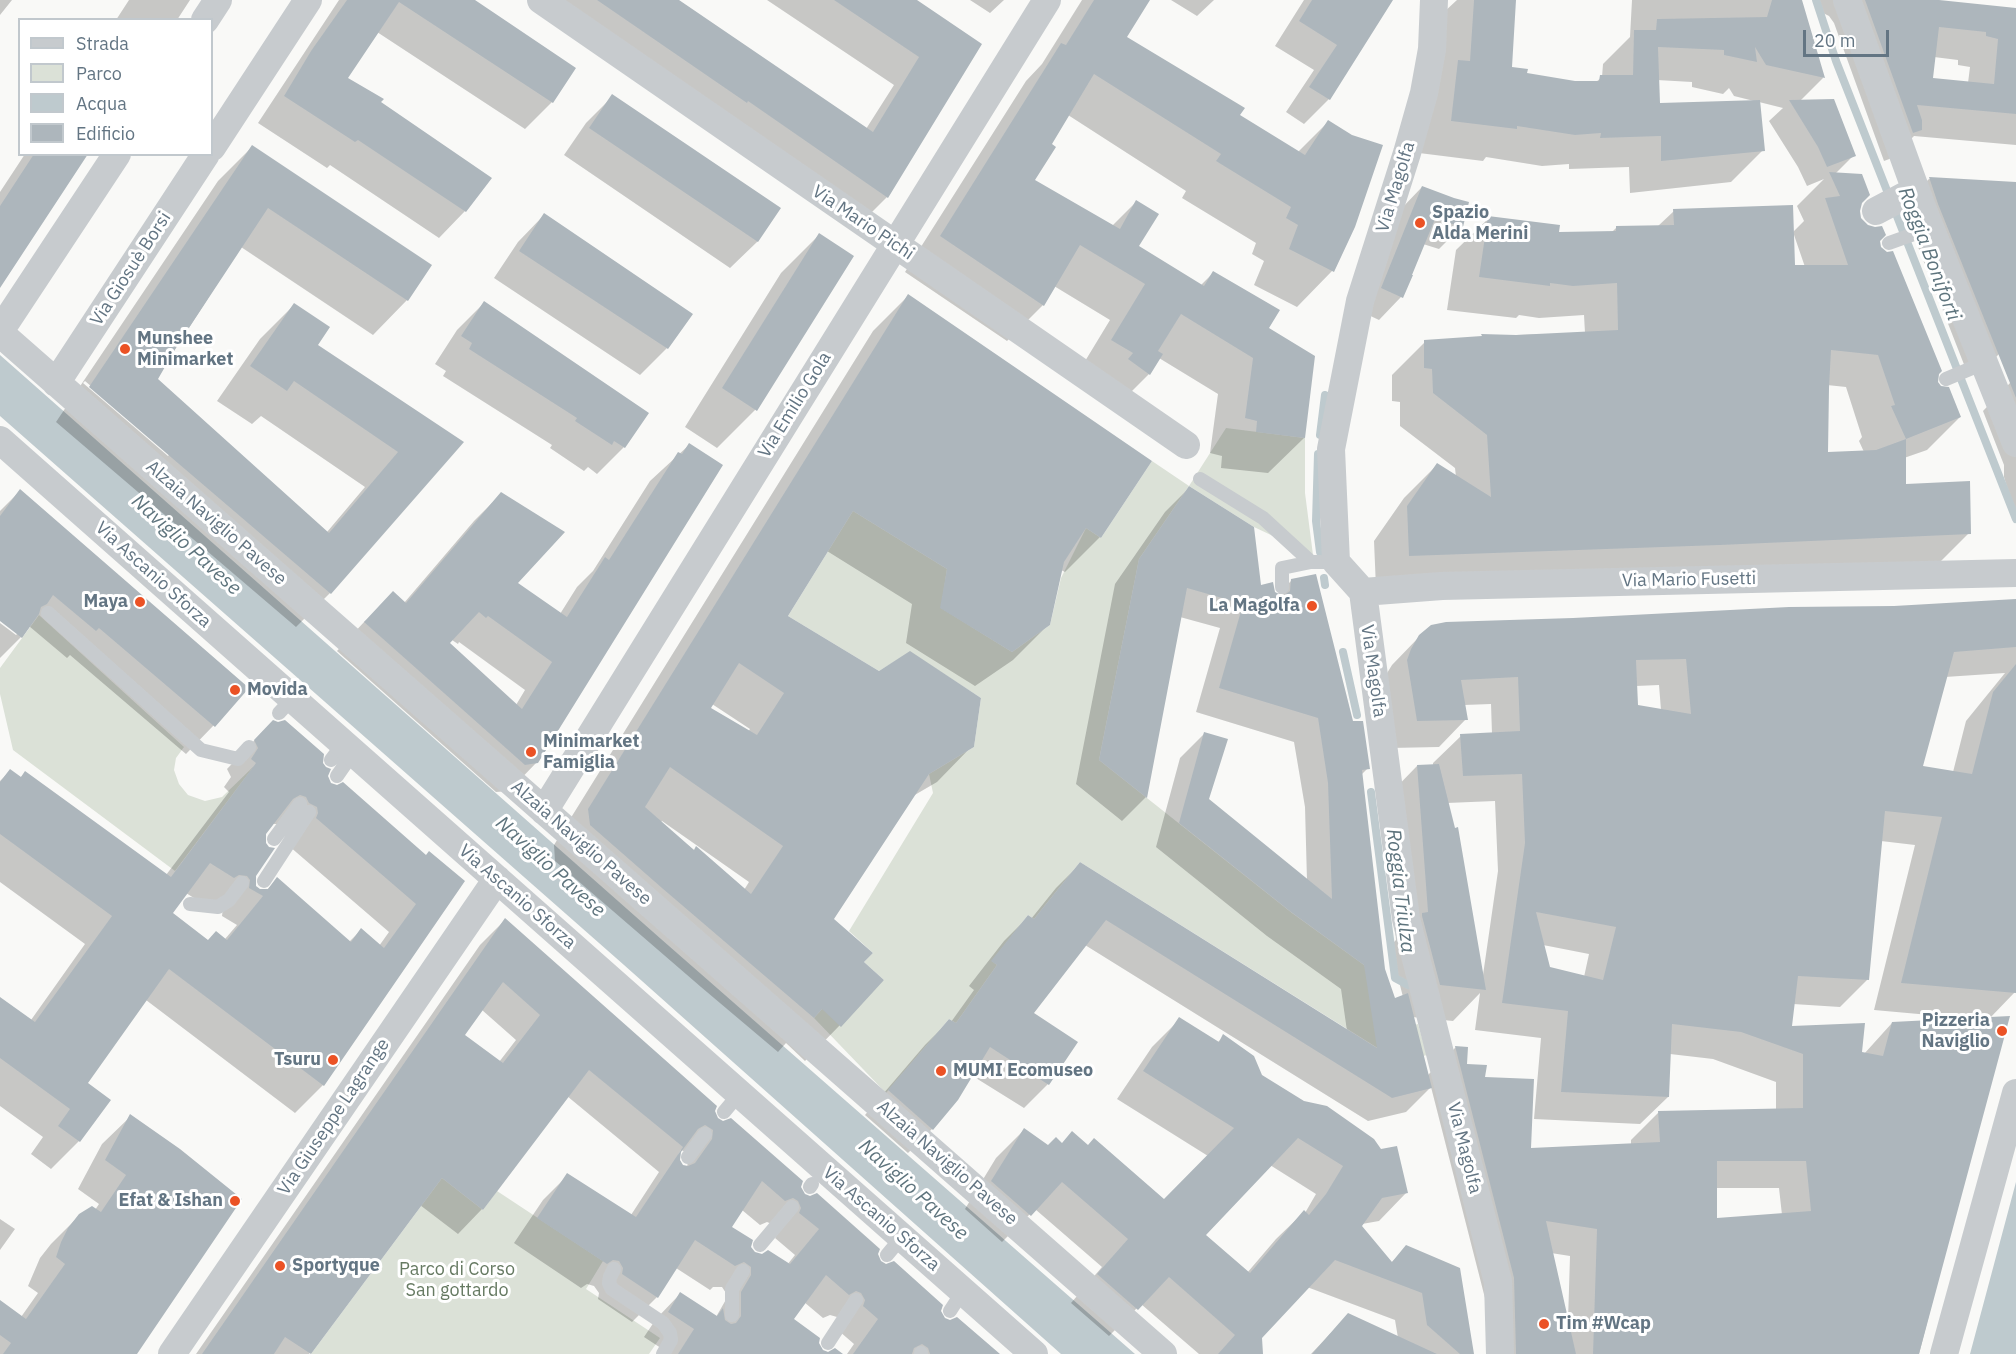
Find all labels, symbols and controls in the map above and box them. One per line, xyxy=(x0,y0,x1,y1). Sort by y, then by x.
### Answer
legend xyxy=(18,18,213,156)
scale bar xyxy=(1806,18,1892,56)
text: 20 m xyxy=(1814,29,1856,52)
text: Strada xyxy=(76,32,129,55)
text: Parco xyxy=(76,62,122,85)
text: Acqua xyxy=(76,92,127,115)
text: Edificio xyxy=(76,122,135,145)
street label: Via Magolfa xyxy=(1372,139,1420,235)
street label: Via Mario Pichi xyxy=(808,181,918,265)
water label: Roggia Boniforti xyxy=(1893,184,1965,324)
place label: Spazio Alda Merini xyxy=(1432,202,1528,244)
street label: Via Giosuè Borsi xyxy=(86,208,176,330)
marker: Spazio Alda Merini xyxy=(1413,216,1427,230)
place label: Munshee Minimarket xyxy=(137,328,233,370)
marker: Munshee Minimarket xyxy=(118,342,132,356)
street label: Via Emilio Gola xyxy=(754,348,836,462)
street label: Alzaia Naviglio Pavese xyxy=(141,456,291,590)
water label: Naviglio Pavese xyxy=(126,490,246,600)
street label: Via Ascanio Sforza xyxy=(91,517,215,633)
street label: Via Mario Fusetti xyxy=(1622,568,1756,592)
place label: Maya xyxy=(84,591,128,613)
marker: Maya xyxy=(133,595,147,609)
place label: La Magolfa xyxy=(1209,595,1300,617)
marker: La Magolfa xyxy=(1305,599,1319,613)
street label: Via Magolfa xyxy=(1356,623,1390,719)
place label: Movida xyxy=(247,679,308,701)
marker: Movida xyxy=(228,683,242,697)
place label: Minimarket Famiglia xyxy=(543,731,639,774)
marker: Minimarket Famiglia xyxy=(524,745,538,759)
street label: Alzaia Naviglio Pavese xyxy=(506,776,656,910)
water label: Naviglio Pavese xyxy=(490,812,610,922)
water label: Roggia Triulza xyxy=(1380,828,1420,954)
street label: Via Ascanio Sforza xyxy=(454,840,580,954)
place label: Pizzeria Naviglio xyxy=(1921,1010,1990,1052)
marker: Pizzeria Naviglio xyxy=(1995,1024,2009,1038)
street label: Via Giuseppe Lagrange xyxy=(274,1035,394,1199)
place label: Tsuru xyxy=(274,1049,321,1071)
marker: Tsuru xyxy=(326,1053,340,1067)
place label: MUMI Ecomuseo xyxy=(953,1060,1093,1082)
marker: MUMI Ecomuseo xyxy=(934,1064,948,1078)
street label: Alzaia Naviglio Pavese xyxy=(872,1096,1022,1230)
street label: Via Magolfa xyxy=(1442,1100,1486,1196)
water label: Naviglio Pavese xyxy=(853,1135,973,1245)
street label: Via Ascanio Sforza xyxy=(818,1162,944,1276)
place label: Efat & Ishan xyxy=(119,1190,223,1212)
marker: Efat & Ishan xyxy=(228,1194,242,1208)
place label: Sportyque xyxy=(292,1255,380,1277)
marker: Sportyque xyxy=(273,1259,287,1273)
park label: Parco di Corso San gottardo xyxy=(399,1259,515,1302)
place label: Tim #Wcap xyxy=(1556,1313,1651,1335)
marker: Tim #Wcap xyxy=(1537,1317,1551,1331)

